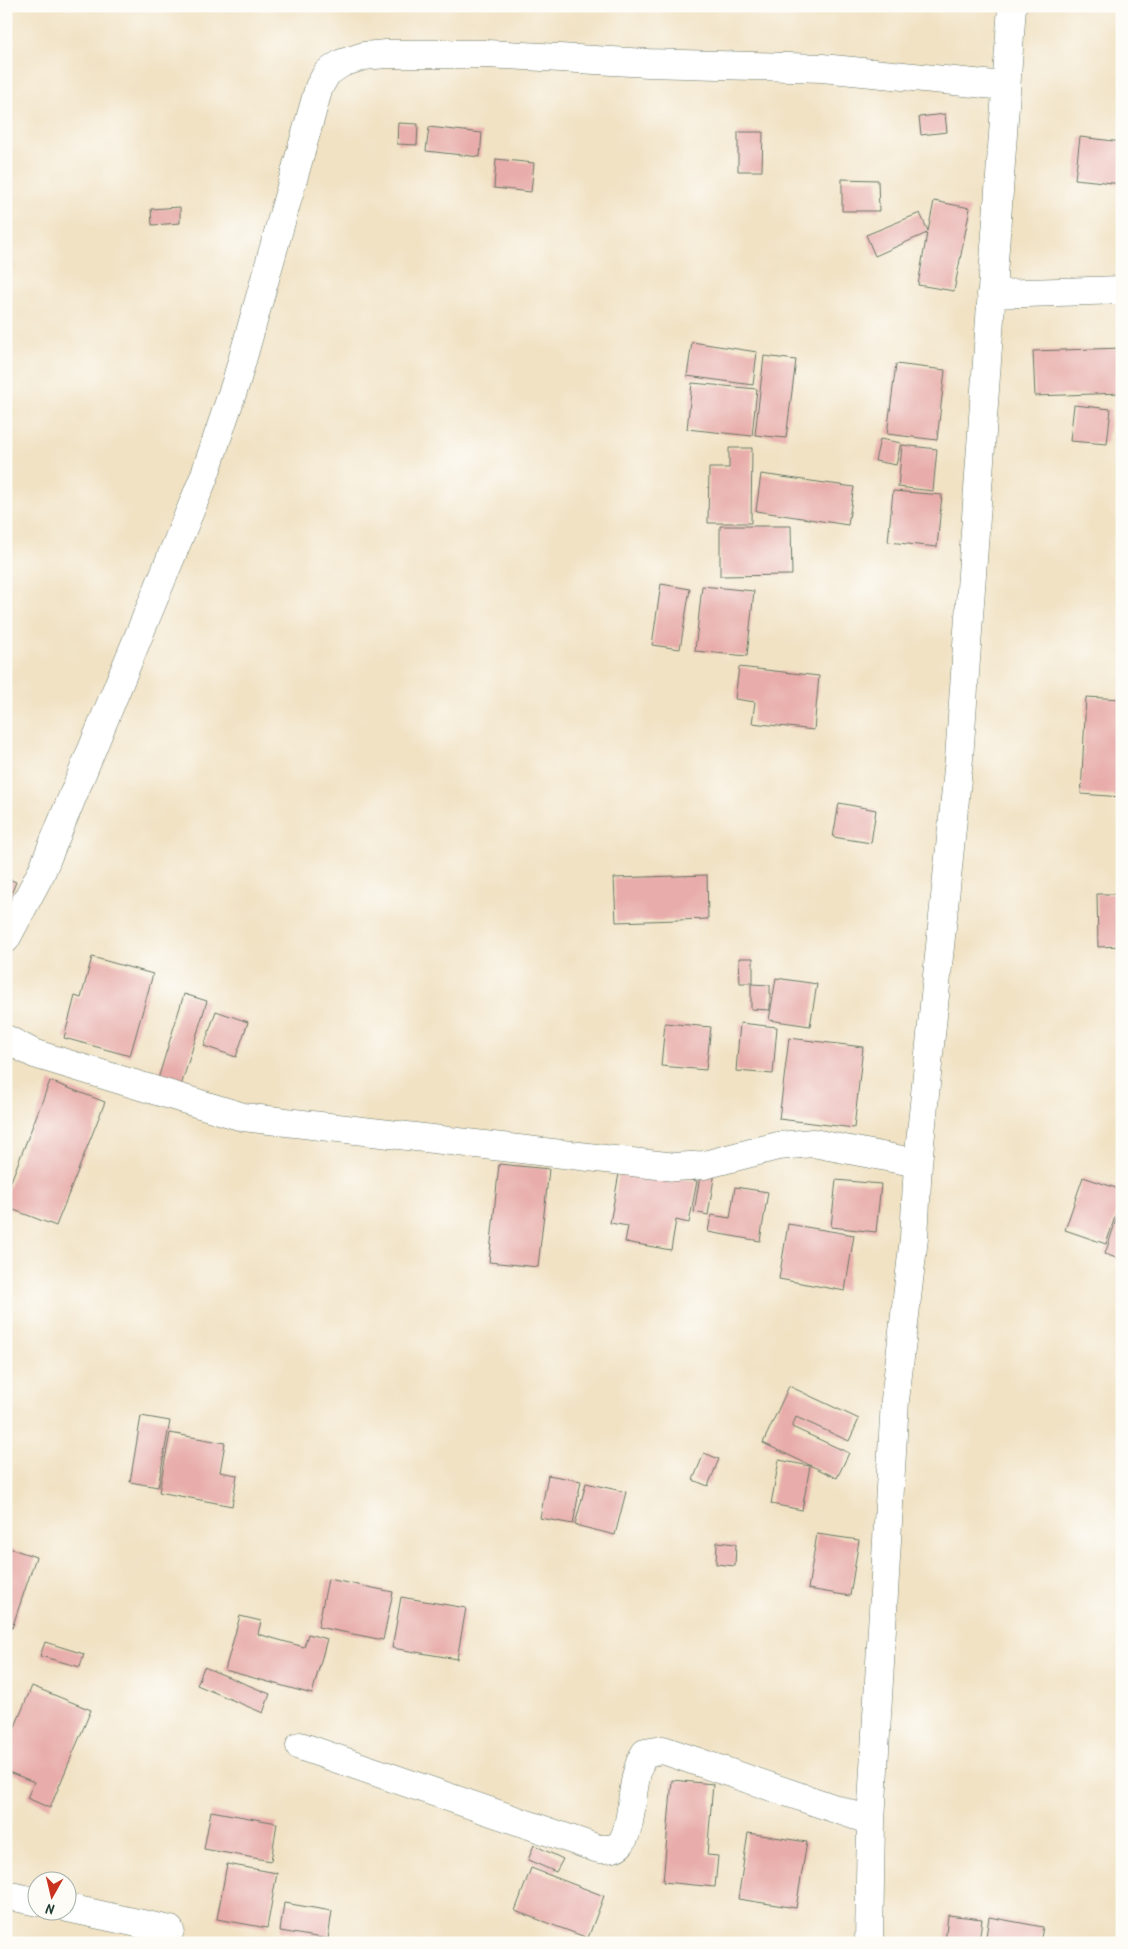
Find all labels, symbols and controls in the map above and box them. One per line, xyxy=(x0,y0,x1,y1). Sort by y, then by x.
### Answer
north arrow xyxy=(28,1872,78,1922)
text: N xyxy=(44,1896,56,1919)

